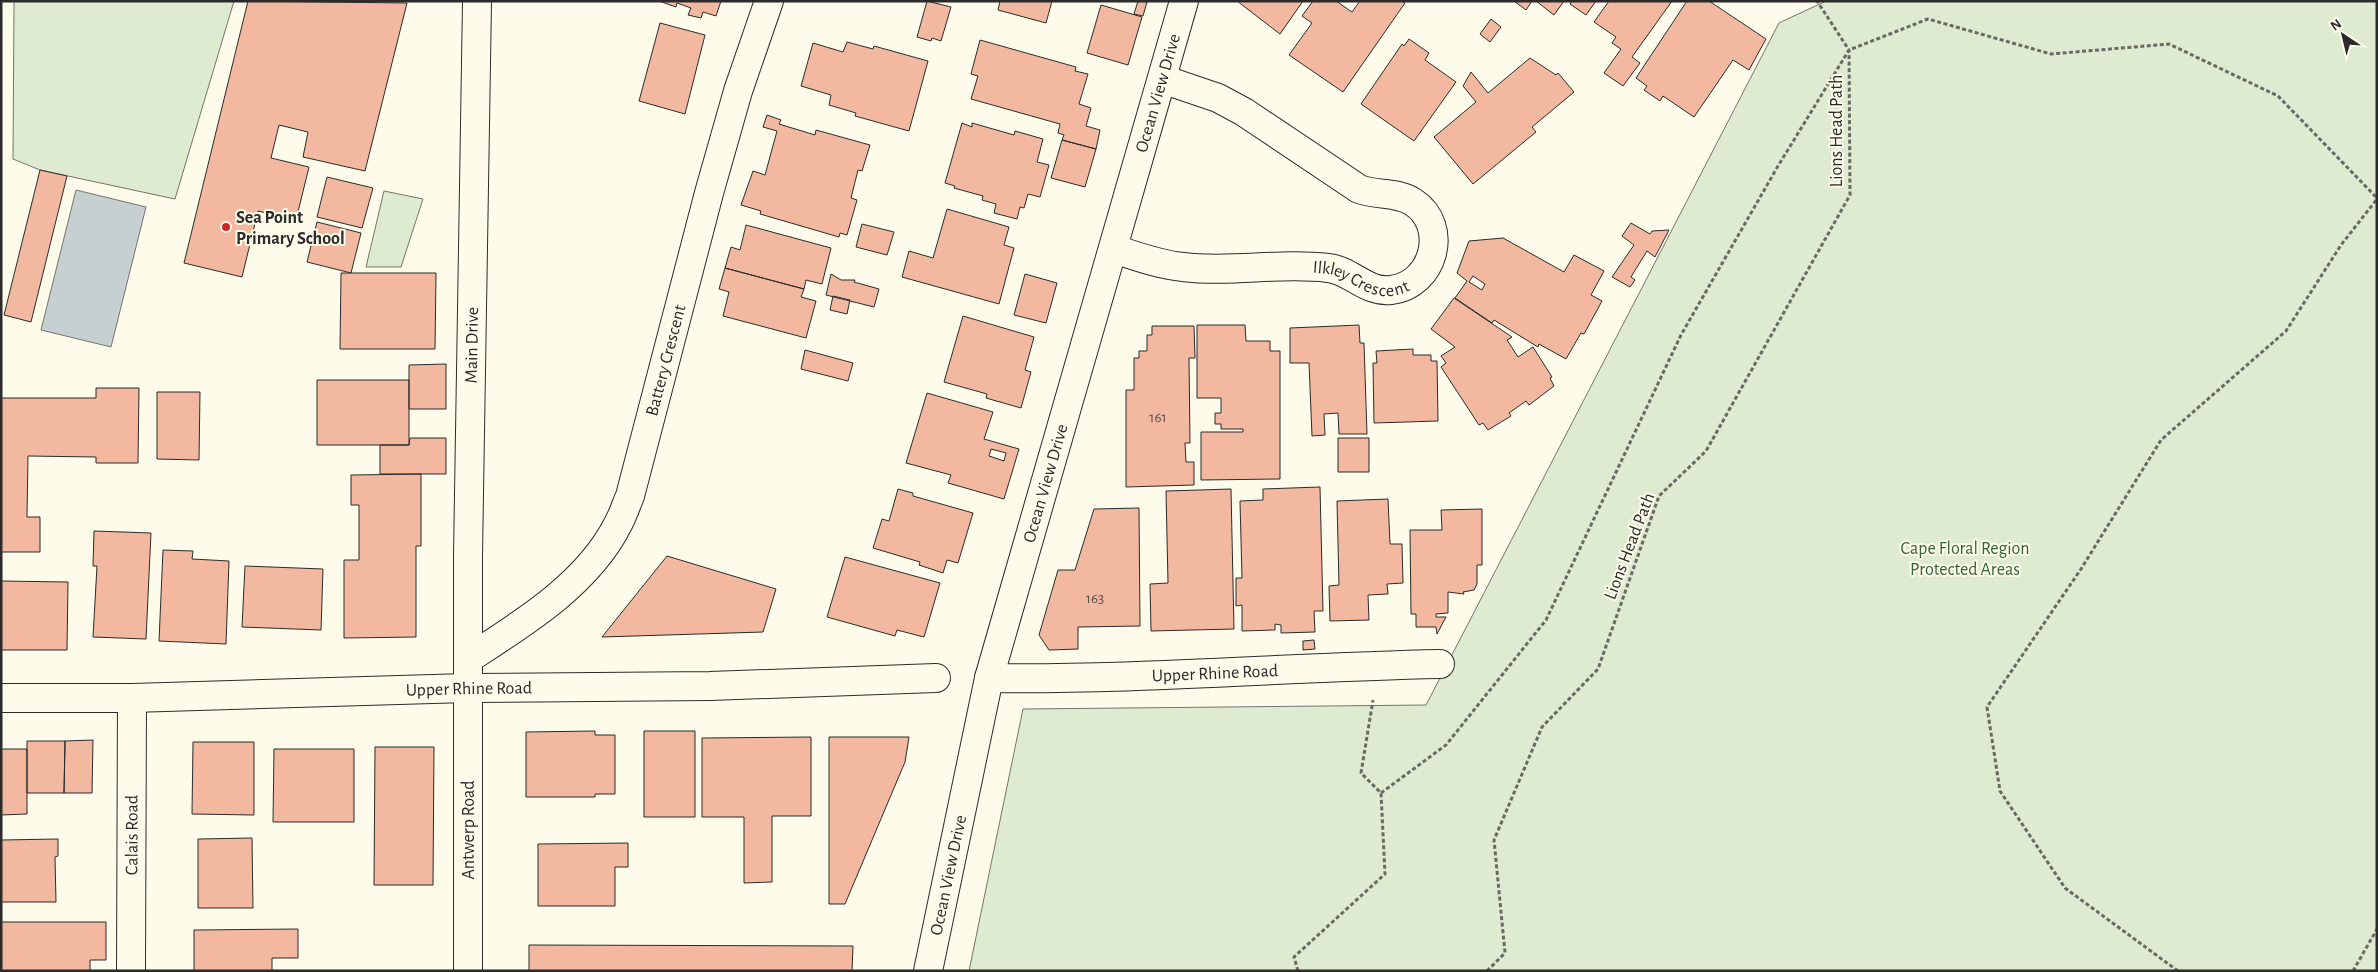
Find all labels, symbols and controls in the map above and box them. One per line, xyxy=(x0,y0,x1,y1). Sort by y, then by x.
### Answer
north arrow xyxy=(2318,10,2368,60)
text: N xyxy=(2328,17,2344,34)
street label: Ocean View Drive xyxy=(1133,32,1184,155)
street label: Lions Head Path xyxy=(1828,75,1846,187)
place label: Sea Point Primary School xyxy=(236,209,345,248)
marker: Sea Point Primary School xyxy=(220,221,232,233)
street label: Ilkley Crescent xyxy=(1312,259,1413,300)
street label: Battery Crescent xyxy=(643,303,690,418)
street label: Main Drive xyxy=(463,307,482,383)
house number: 161 xyxy=(1149,410,1167,425)
street label: Ocean View Drive xyxy=(1020,422,1072,545)
street label: Lions Head Path xyxy=(1601,491,1659,602)
park label: Cape Floral Region Protected Areas xyxy=(1901,540,2029,579)
house number: 163 xyxy=(1086,591,1104,606)
street label: Upper Rhine Road xyxy=(1152,662,1279,685)
street label: Upper Rhine Road xyxy=(405,679,532,700)
street label: Antwerp Road xyxy=(460,780,478,880)
street label: Calais Road xyxy=(123,795,142,875)
street label: Ocean View Drive xyxy=(928,813,970,937)

